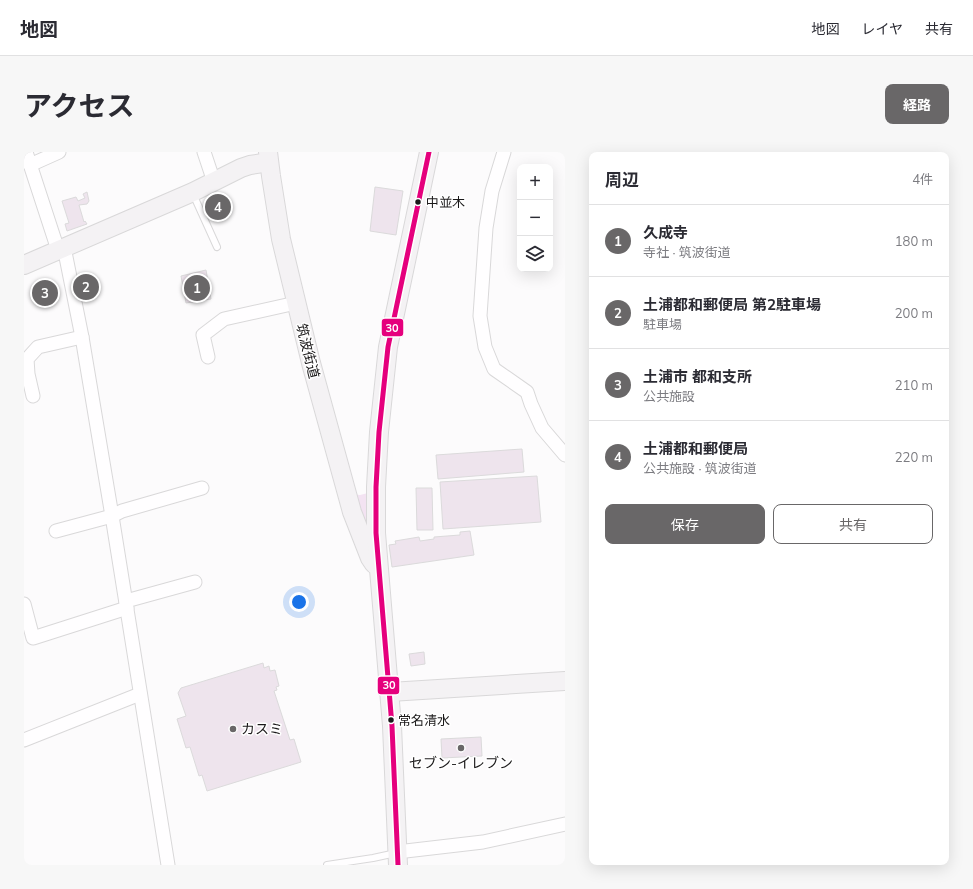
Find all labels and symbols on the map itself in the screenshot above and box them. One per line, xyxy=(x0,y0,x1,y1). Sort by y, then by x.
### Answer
pin: 4 xyxy=(205,192,231,222)
place label: 中並木 xyxy=(426,194,465,210)
marker: 中並木 xyxy=(413,197,423,207)
pin: 2 xyxy=(73,272,99,302)
pin: 1 xyxy=(184,273,210,303)
pin: 3 xyxy=(32,278,58,308)
line badge: 30 xyxy=(381,318,404,337)
text: 30 xyxy=(385,321,399,335)
street label: 筑波街道 xyxy=(292,322,324,380)
your location xyxy=(289,592,309,612)
line badge: 30 xyxy=(377,676,400,695)
text: 30 xyxy=(382,678,396,692)
place label: 常名清水 xyxy=(398,712,450,728)
marker: 常名清水 xyxy=(386,715,396,725)
place label: カスミ xyxy=(241,720,283,738)
marker: カスミ xyxy=(228,724,238,734)
marker: セブン-イレブン xyxy=(456,743,466,753)
place label: セブン-イレブン xyxy=(409,754,513,772)

